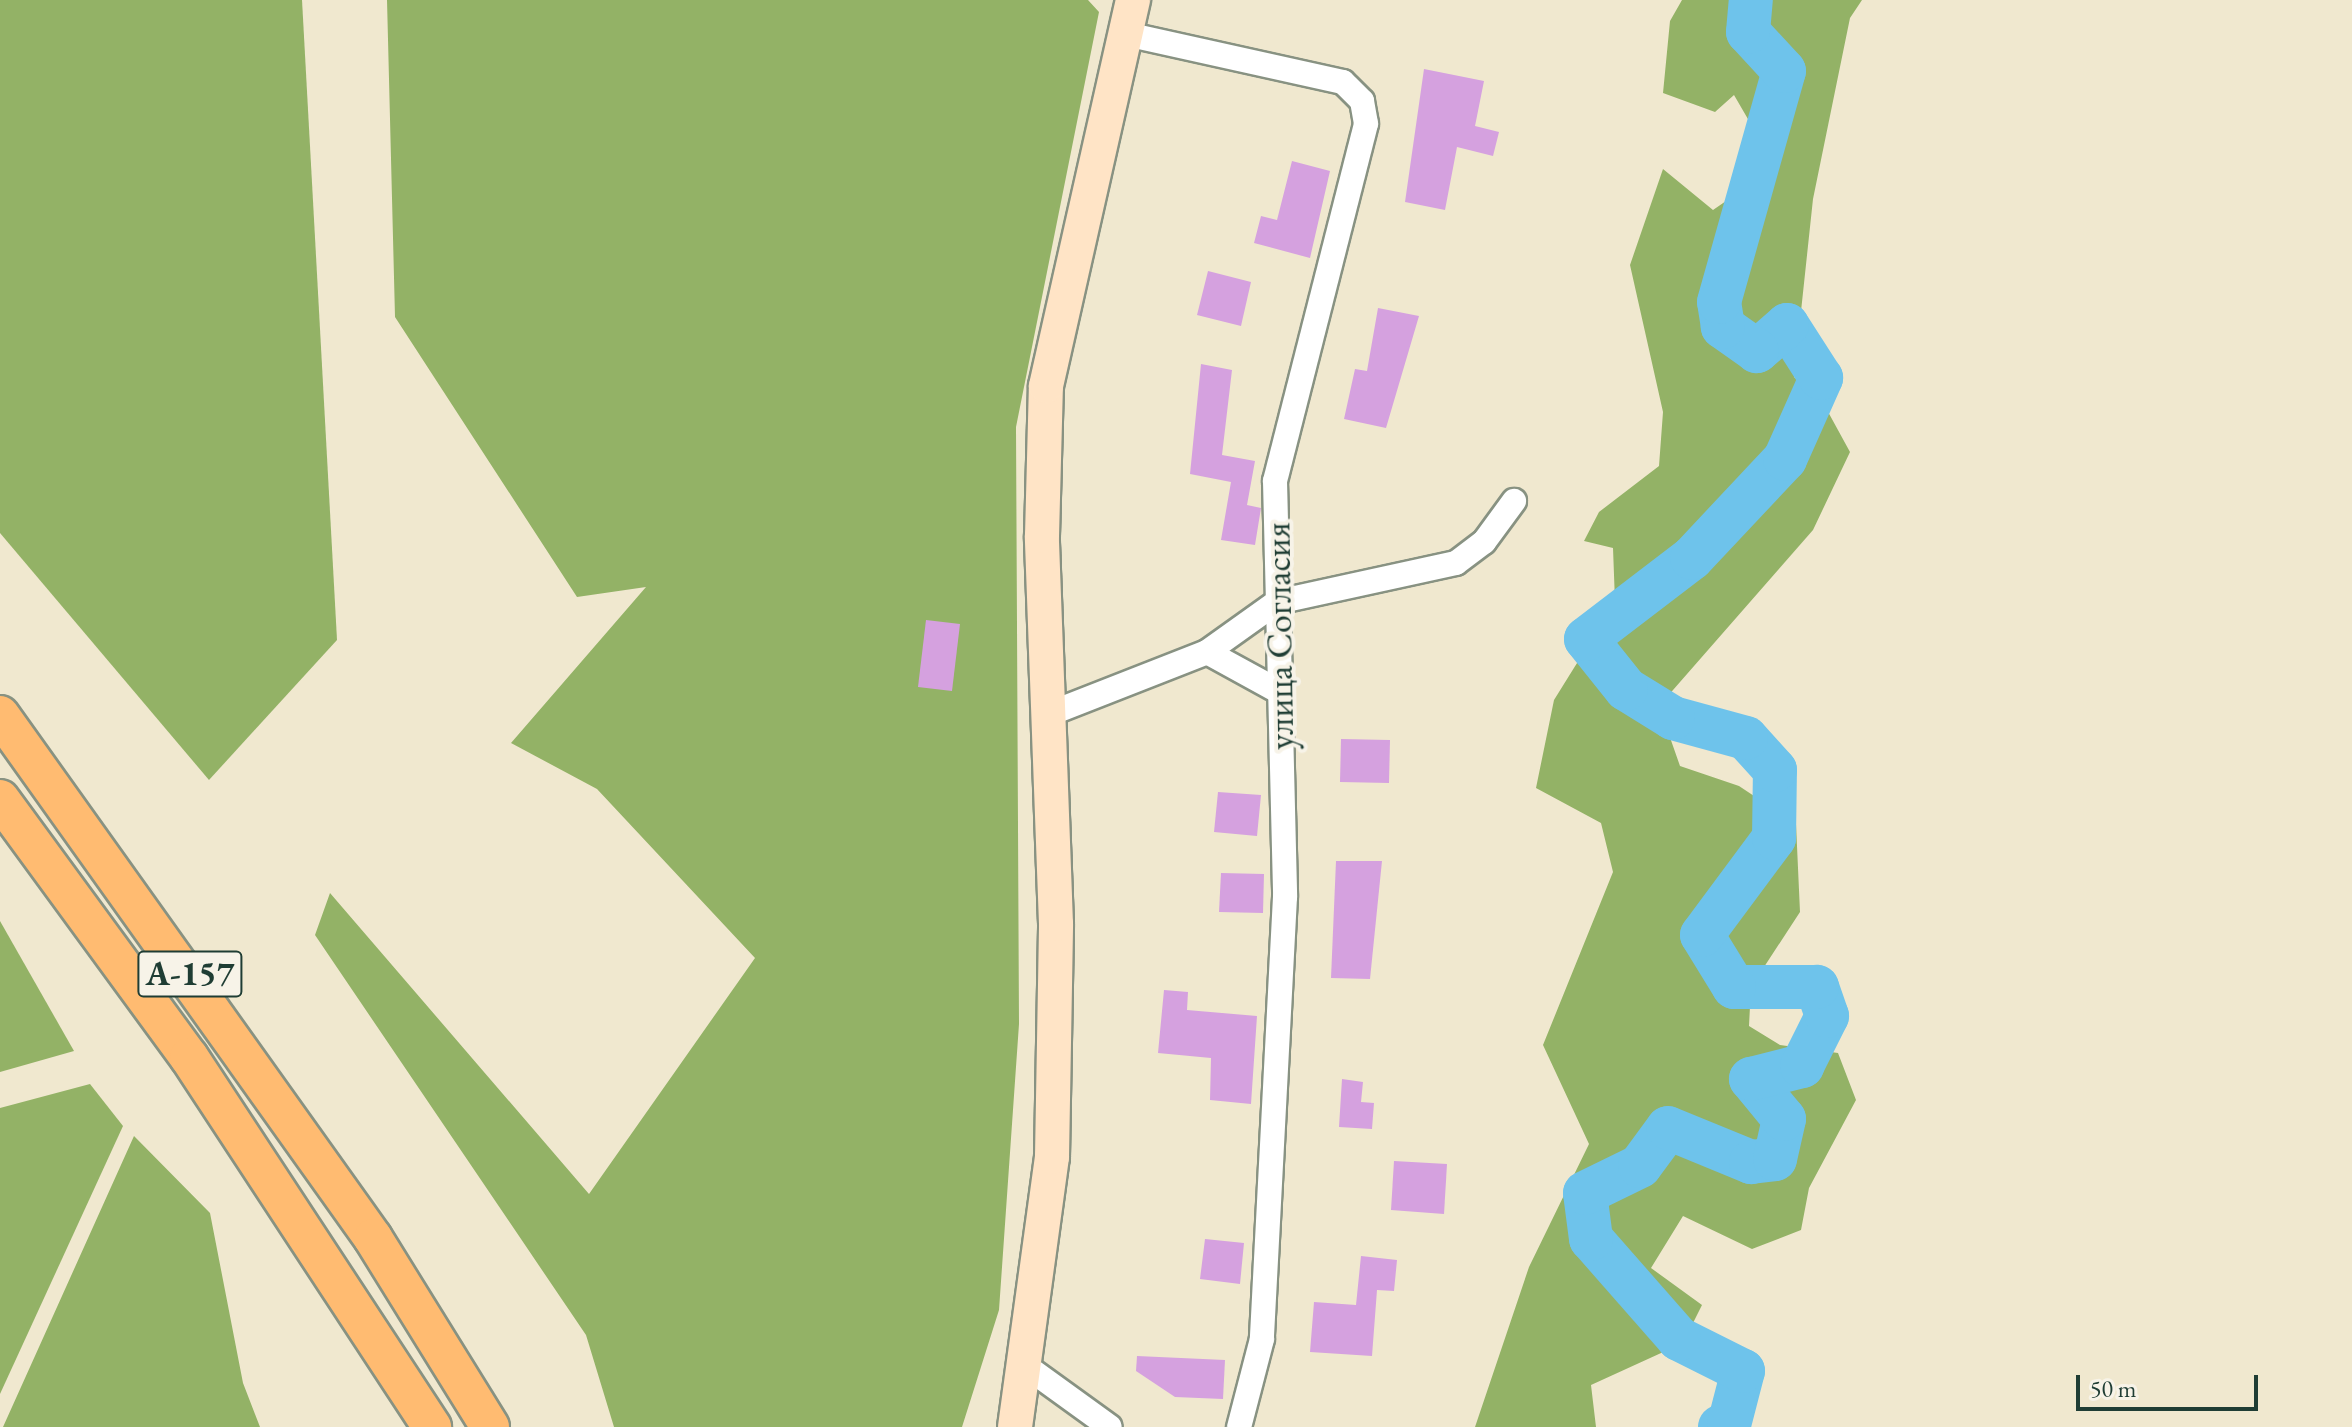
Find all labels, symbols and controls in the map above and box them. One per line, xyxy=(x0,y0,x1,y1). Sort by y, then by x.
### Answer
street label: улица Согласия xyxy=(1255,522,1303,750)
road number: А-157 xyxy=(136,944,244,1004)
scale bar xyxy=(2080,1359,2262,1409)
text: 50 m xyxy=(2090,1373,2137,1404)

